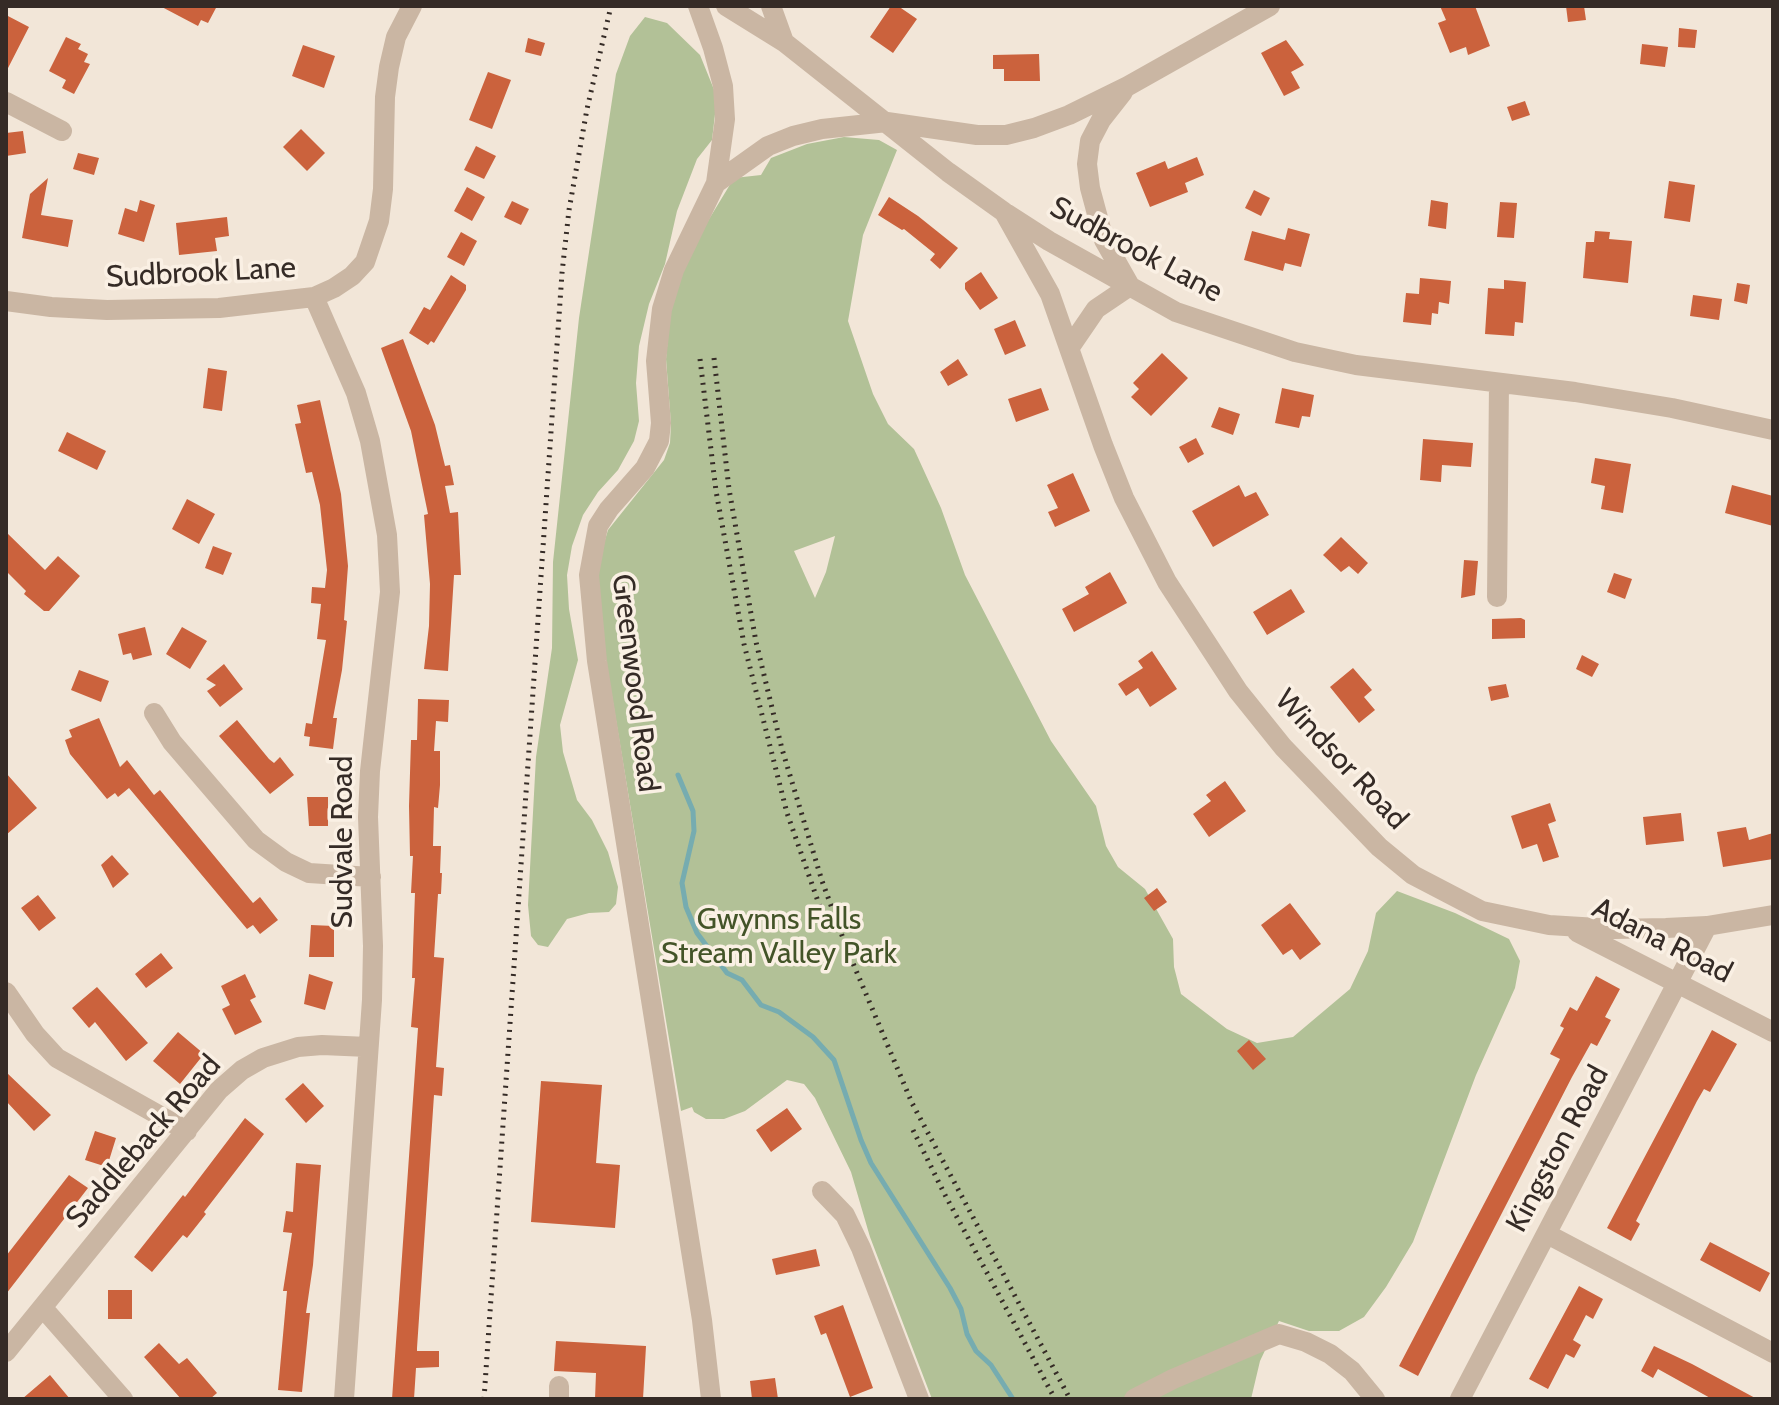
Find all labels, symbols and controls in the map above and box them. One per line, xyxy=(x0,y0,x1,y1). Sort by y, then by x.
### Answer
street label: Sudbrook Lane xyxy=(1044,189,1228,311)
street label: Sudbrook Lane xyxy=(105,250,297,296)
street label: Greenwood Road xyxy=(604,572,666,794)
street label: Windsor Road xyxy=(1267,683,1415,837)
street label: Sudvale Road xyxy=(325,756,361,928)
street label: Adana Road xyxy=(1586,890,1738,992)
park label: Gwynns Falls Stream Valley Park xyxy=(661,902,897,972)
street label: Saddleback Road xyxy=(59,1048,229,1236)
street label: Kingston Road xyxy=(1499,1060,1617,1238)

